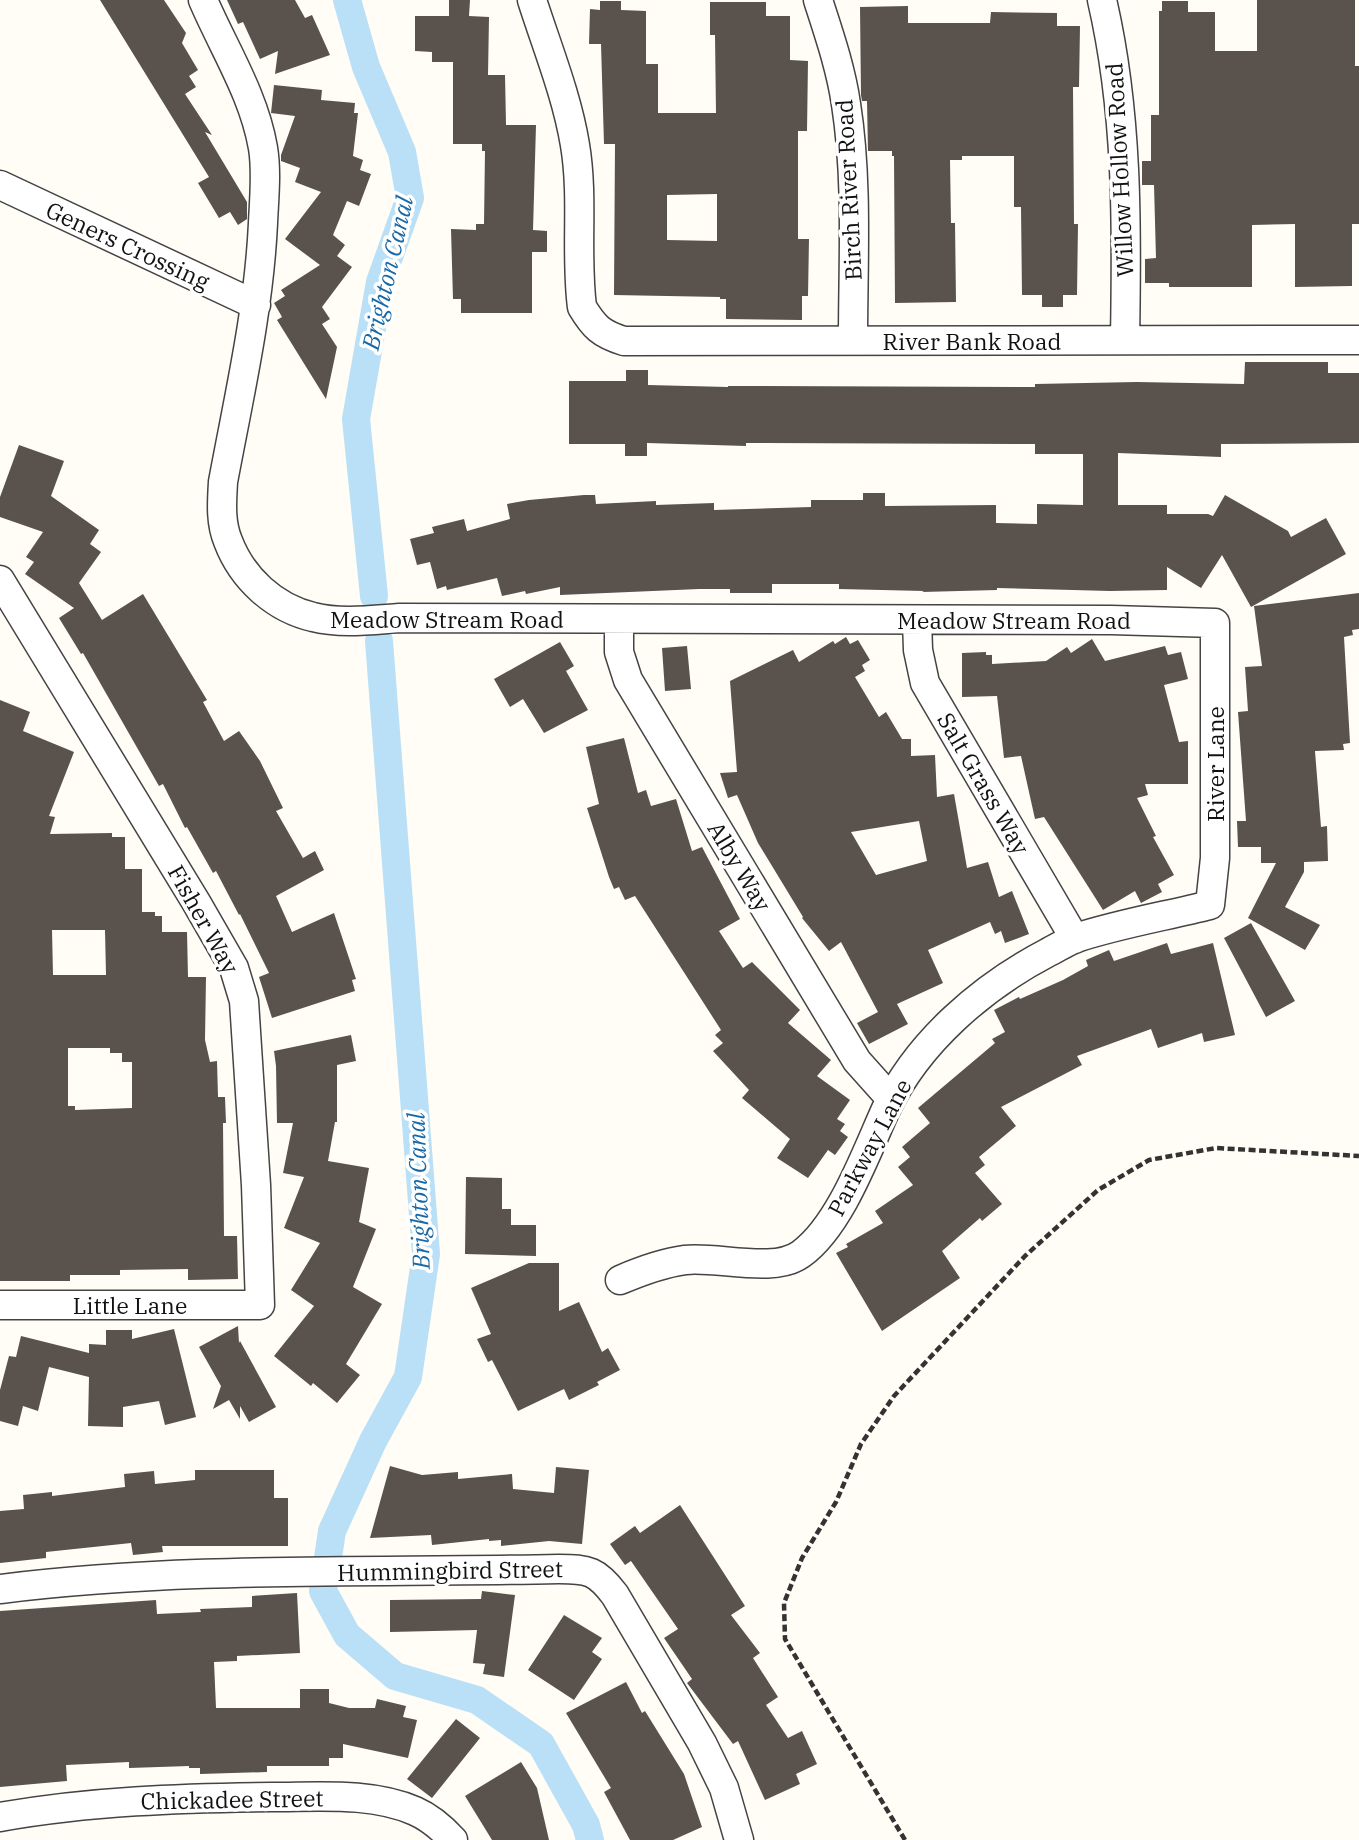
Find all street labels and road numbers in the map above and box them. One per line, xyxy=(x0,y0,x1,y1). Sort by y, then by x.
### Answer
street label: Willow Hollow Road xyxy=(1098,62,1140,278)
street label: Birch River Road xyxy=(828,98,868,282)
street label: Geners Crossing xyxy=(41,194,215,296)
street label: River Bank Road xyxy=(883,326,1061,356)
street label: Meadow Stream Road xyxy=(330,604,564,634)
street label: Meadow Stream Road xyxy=(897,605,1131,635)
street label: River Lane xyxy=(1200,706,1230,822)
street label: Salt Grass Way xyxy=(931,707,1037,860)
street label: Alby Way xyxy=(702,816,779,917)
street label: Fisher Way xyxy=(162,859,247,979)
street label: Parkway Lane xyxy=(820,1073,918,1221)
street label: Little Lane xyxy=(73,1290,187,1320)
street label: Hummingbird Street xyxy=(337,1553,563,1587)
street label: Chickadee Street xyxy=(140,1782,324,1816)

